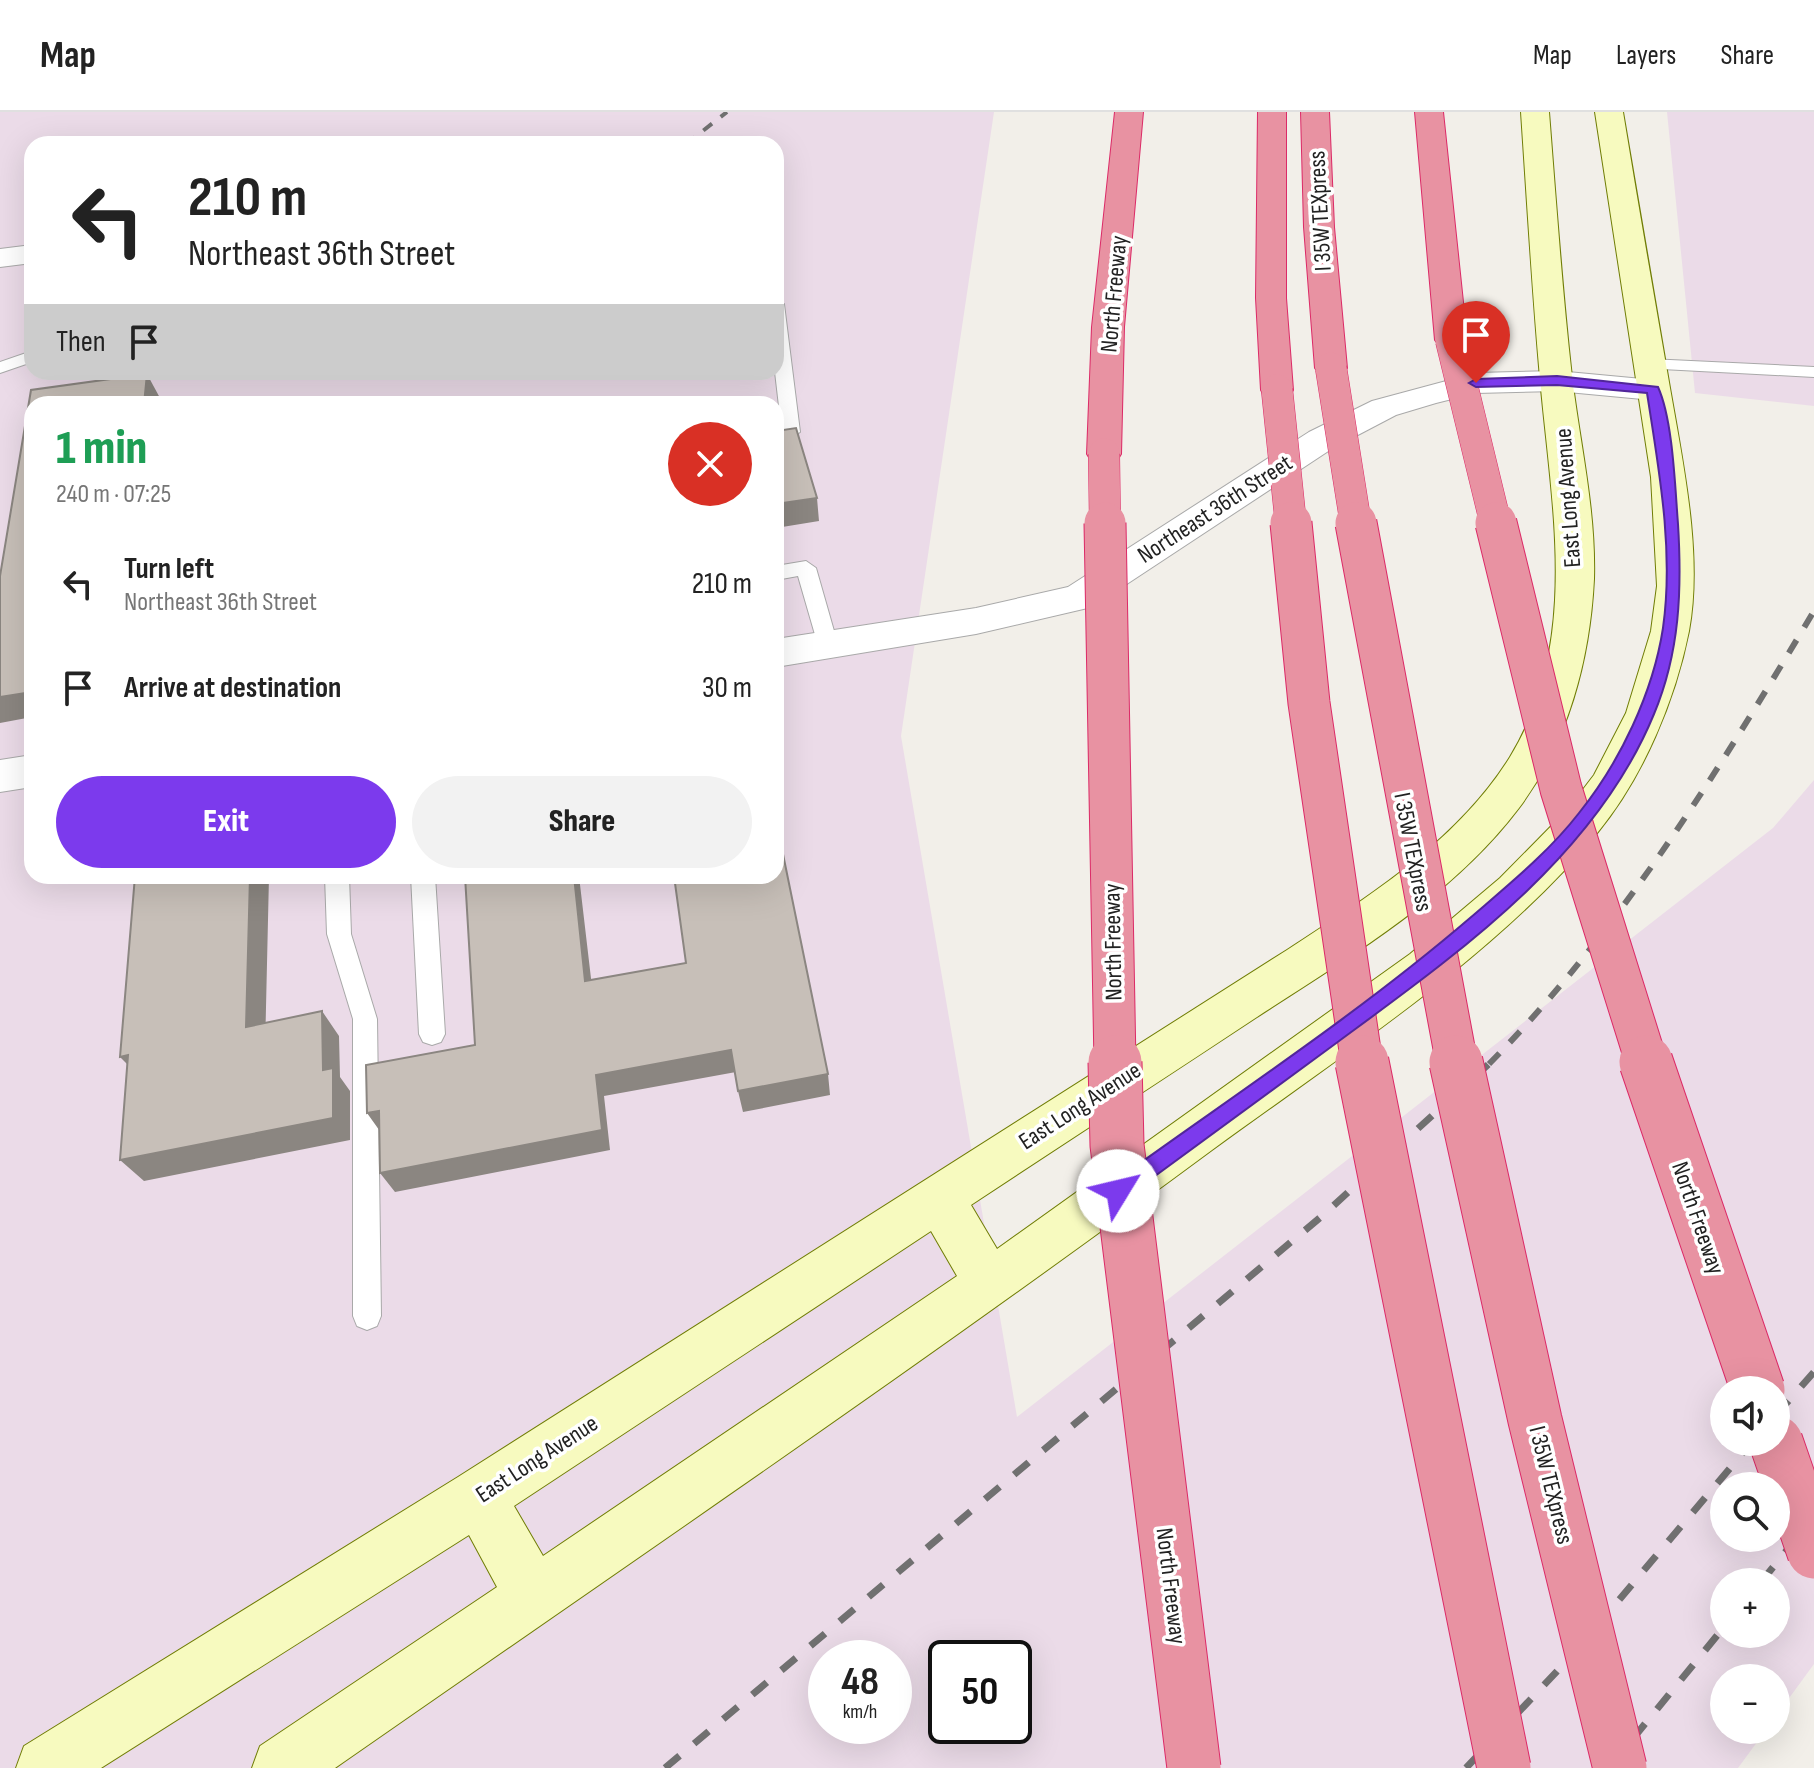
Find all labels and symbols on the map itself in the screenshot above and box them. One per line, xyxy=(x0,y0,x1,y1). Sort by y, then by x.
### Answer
street label: I 35W TEXpress xyxy=(1302,150,1338,272)
street label: North Freeway xyxy=(1094,234,1134,354)
pin xyxy=(1442,301,1510,383)
street label: East Long Avenue xyxy=(1549,427,1587,569)
street label: Northeast 36th Street xyxy=(1132,448,1298,570)
street label: I 35W TEXpress xyxy=(1387,790,1439,914)
street label: North Freeway xyxy=(1097,883,1129,1001)
street label: East Long Avenue xyxy=(1014,1056,1146,1156)
position arrow xyxy=(1076,1149,1160,1233)
street label: North Freeway xyxy=(1665,1158,1731,1278)
street label: East Long Avenue xyxy=(471,1409,603,1509)
street label: I 35W TEXpress xyxy=(1522,1423,1580,1547)
street label: North Freeway xyxy=(1149,1526,1193,1646)
speed limit sign: 50 xyxy=(928,1640,1032,1744)

